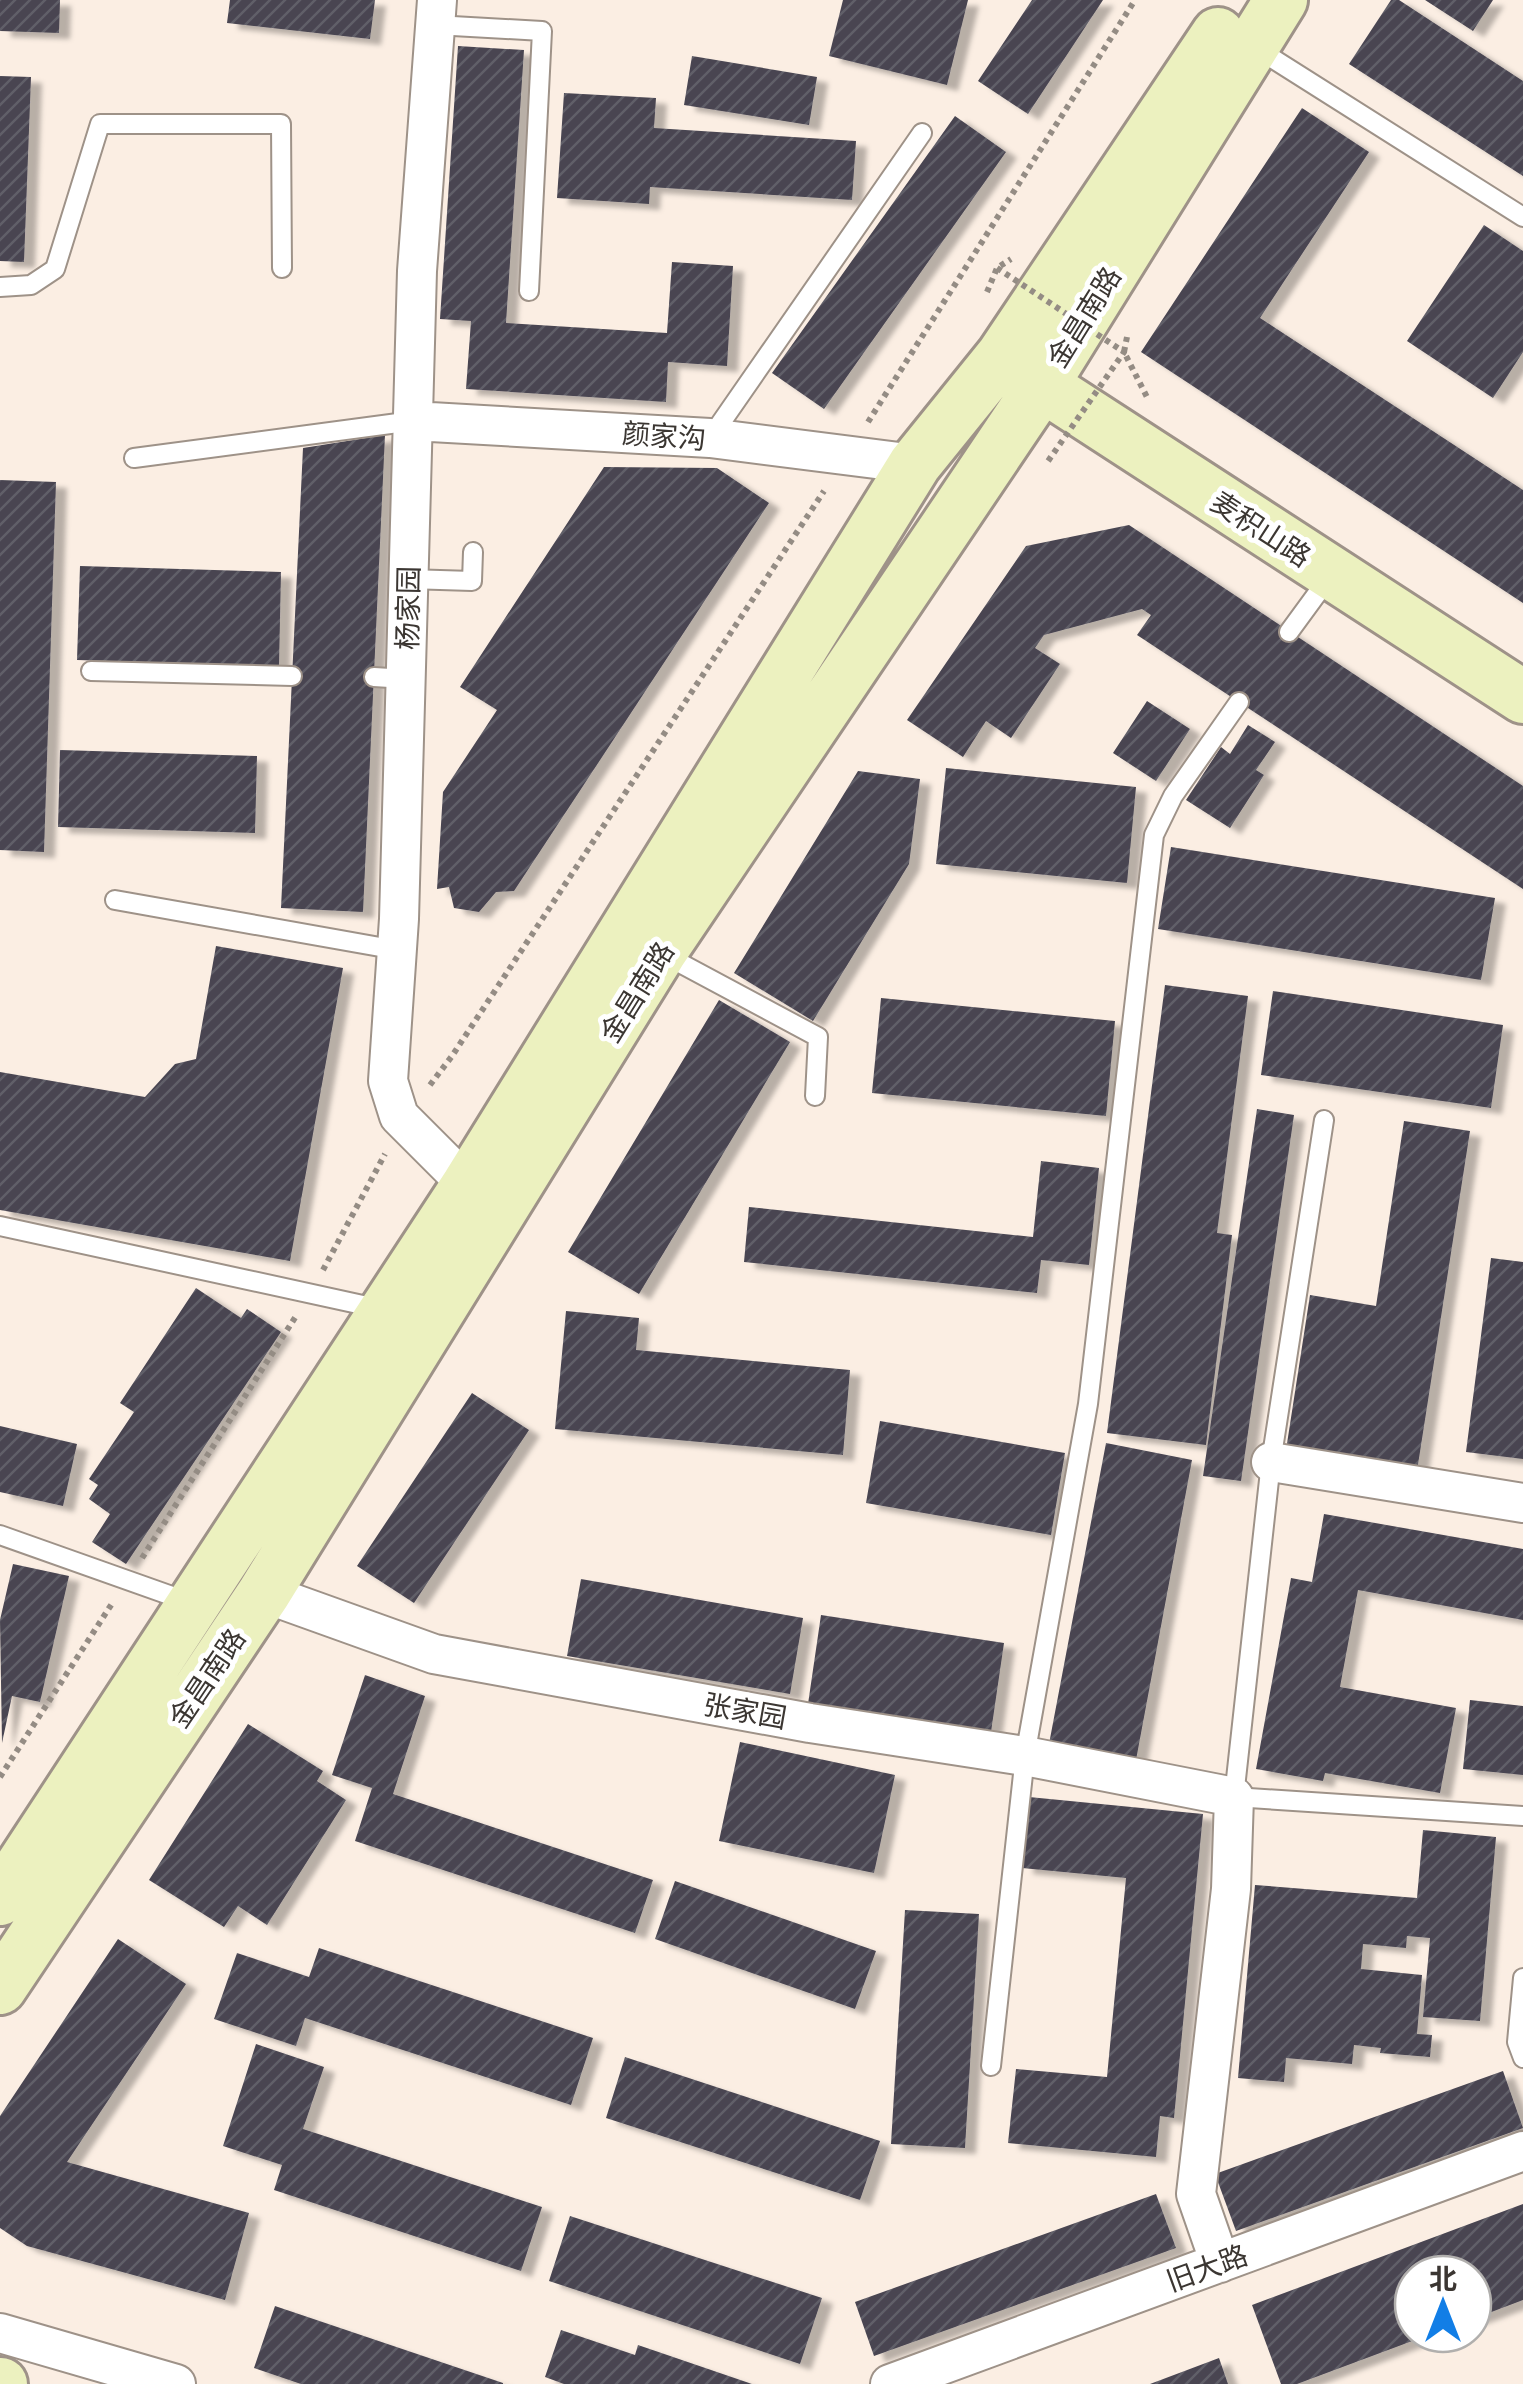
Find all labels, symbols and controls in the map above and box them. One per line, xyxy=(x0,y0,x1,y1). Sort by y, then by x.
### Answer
street label: 金昌南路 xyxy=(1039,260,1127,373)
street label: 颜家沟 xyxy=(621,415,707,455)
street label: 麦积山路 xyxy=(1205,483,1318,573)
street label: 杨家园 xyxy=(389,566,425,650)
street label: 金昌南路 xyxy=(592,935,680,1048)
street label: 金昌南路 xyxy=(161,1622,252,1733)
street label: 张家园 xyxy=(701,1686,789,1734)
street label: 旧大路 xyxy=(1161,2237,1252,2297)
north arrow xyxy=(1393,2254,1493,2354)
text: 北 xyxy=(1429,2261,1457,2295)

